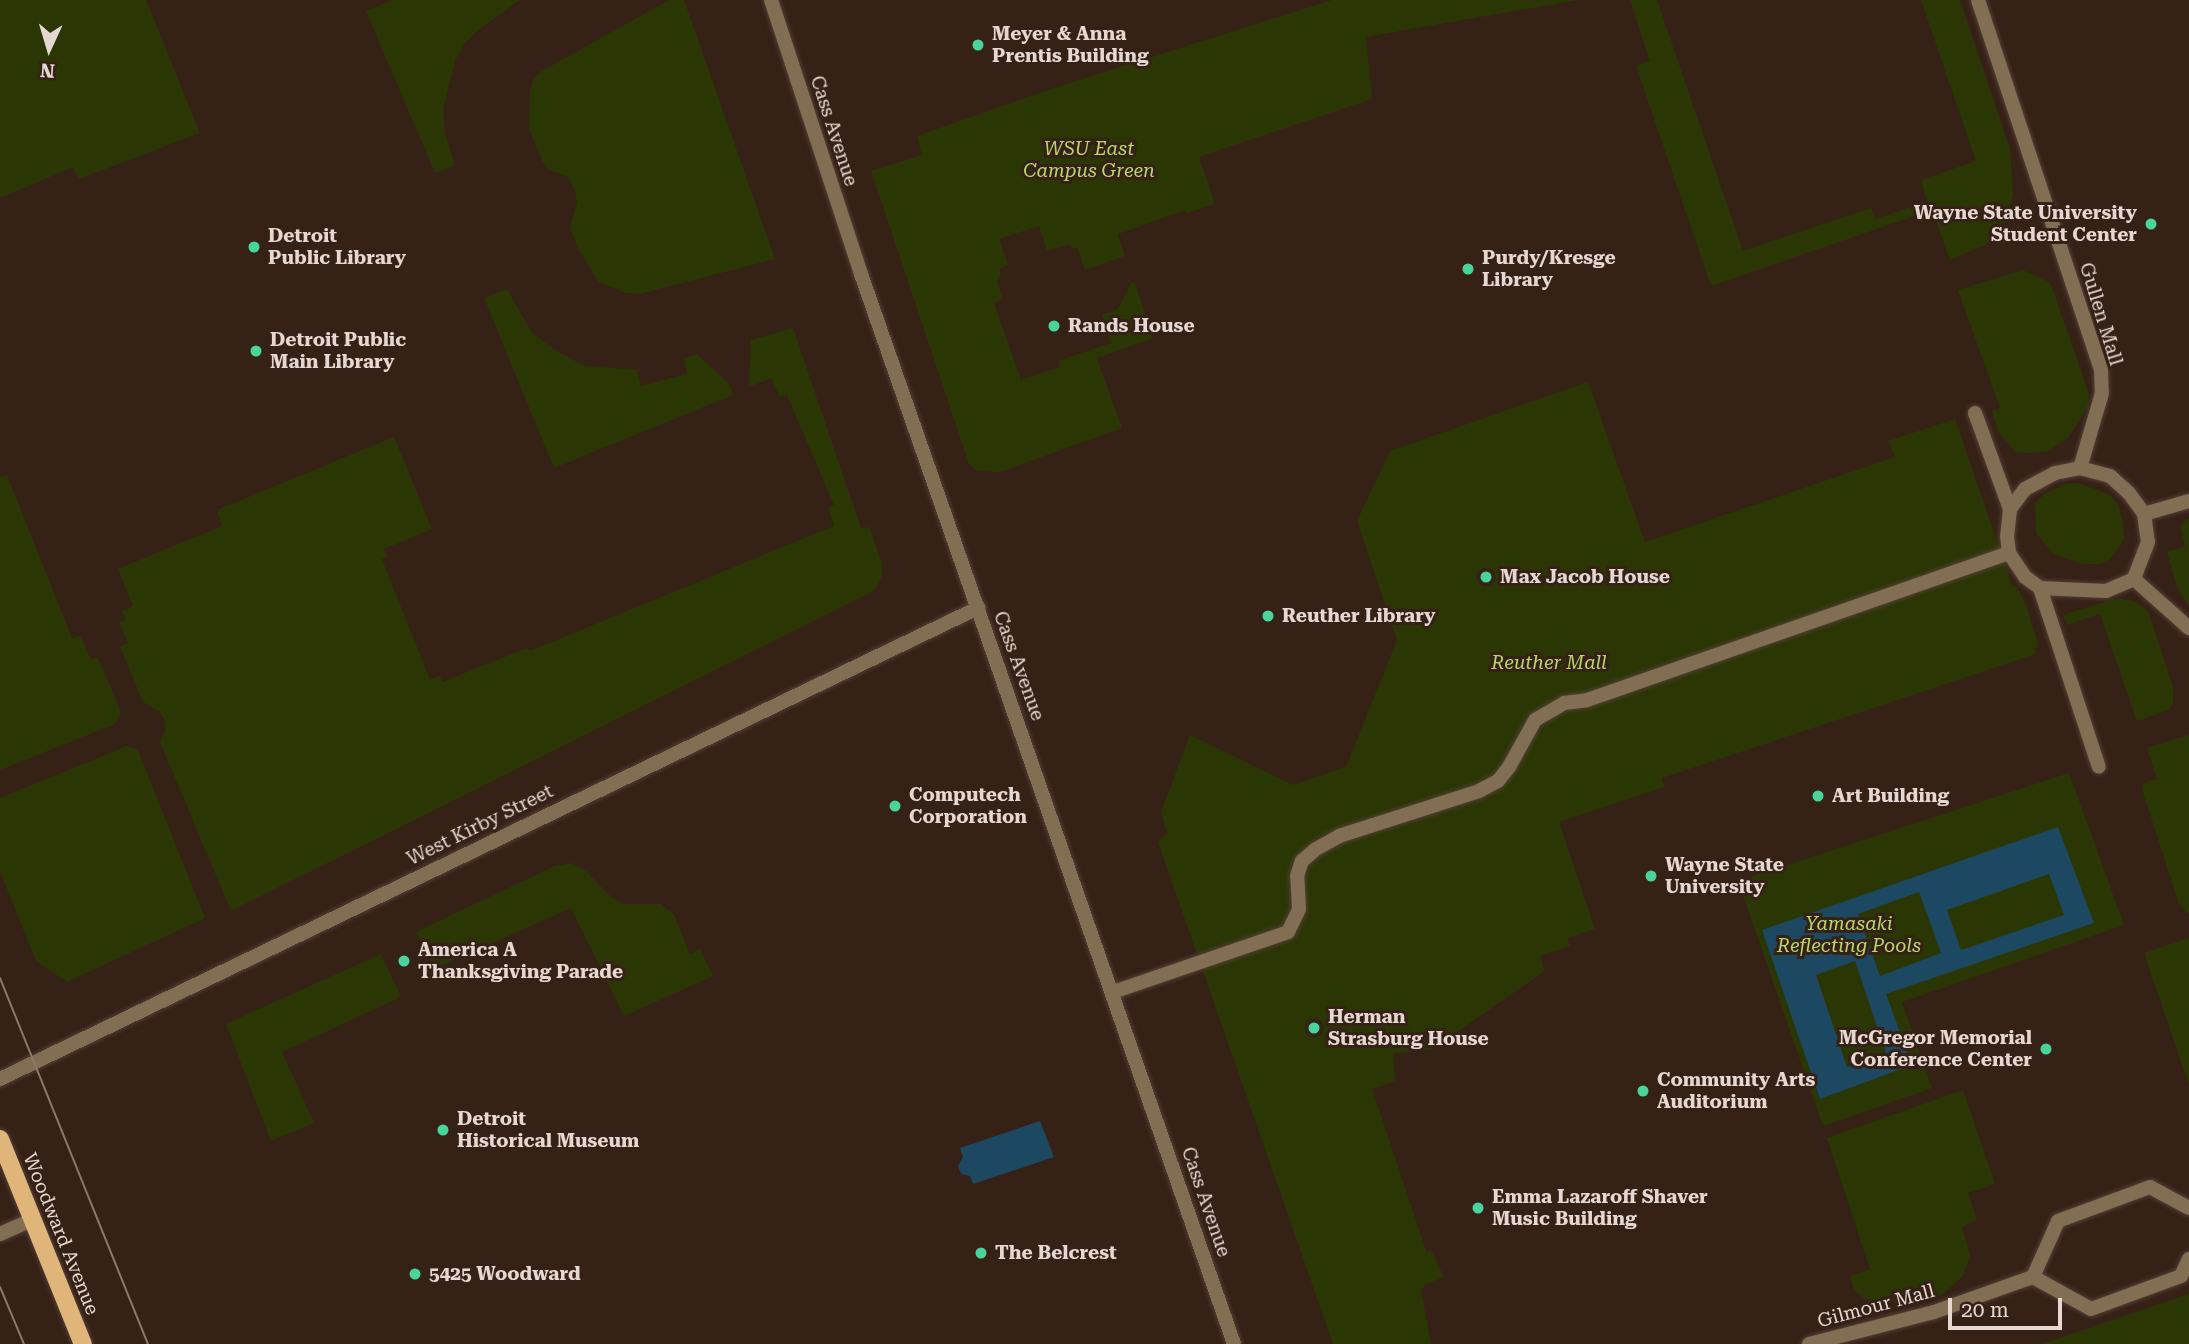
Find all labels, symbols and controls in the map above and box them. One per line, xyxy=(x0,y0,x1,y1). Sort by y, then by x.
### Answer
north arrow xyxy=(14,14,84,84)
place label: Meyer & Anna Prentis Building xyxy=(992,23,1149,67)
marker: Meyer & Anna Prentis Building xyxy=(970,37,986,53)
text: N xyxy=(39,58,56,82)
street label: Cass Avenue xyxy=(805,73,863,189)
park label: WSU East Campus Green xyxy=(1023,138,1155,182)
place label: Wayne State University Student Center xyxy=(1914,202,2137,246)
marker: Wayne State University Student Center xyxy=(2143,216,2159,232)
place label: Detroit Public Library xyxy=(268,225,406,269)
marker: Detroit Public Library xyxy=(246,239,262,255)
place label: Purdy/Kresge Library xyxy=(1482,247,1616,291)
street label: Gullen Mall xyxy=(2075,260,2127,368)
marker: Purdy/Kresge Library xyxy=(1460,261,1476,277)
place label: Rands House xyxy=(1068,315,1195,337)
marker: Rands House xyxy=(1046,318,1062,334)
place label: Detroit Public Main Library xyxy=(270,329,406,373)
marker: Detroit Public Main Library xyxy=(248,343,264,359)
place label: Max Jacob House xyxy=(1500,566,1670,588)
marker: Max Jacob House xyxy=(1478,569,1494,585)
place label: Reuther Library xyxy=(1282,605,1435,627)
street label: Cass Avenue xyxy=(989,608,1049,724)
marker: Reuther Library xyxy=(1260,608,1276,624)
park label: Reuther Mall xyxy=(1491,652,1607,674)
street label: West Kirby Street xyxy=(403,780,557,870)
place label: Computech Corporation xyxy=(909,784,1027,828)
place label: Art Building xyxy=(1832,785,1949,807)
marker: Art Building xyxy=(1810,788,1826,804)
marker: Computech Corporation xyxy=(887,798,903,814)
place label: Wayne State University xyxy=(1665,854,1784,898)
marker: Wayne State University xyxy=(1643,868,1659,884)
park label: Yamasaki Reflecting Pools xyxy=(1777,913,1921,957)
place label: America A Thanksgiving Parade xyxy=(418,939,623,983)
marker: America A Thanksgiving Parade xyxy=(396,953,412,969)
place label: Herman Strasburg House xyxy=(1328,1006,1489,1050)
marker: Herman Strasburg House xyxy=(1306,1020,1322,1036)
place label: McGregor Memorial Conference Center xyxy=(1839,1027,2032,1071)
marker: McGregor Memorial Conference Center xyxy=(2038,1041,2054,1057)
place label: Community Arts Auditorium xyxy=(1657,1069,1815,1113)
marker: Community Arts Auditorium xyxy=(1635,1083,1651,1099)
place label: Detroit Historical Museum xyxy=(457,1108,639,1152)
marker: Detroit Historical Museum xyxy=(435,1122,451,1138)
street label: Cass Avenue xyxy=(1177,1144,1235,1260)
street label: Woodward Avenue xyxy=(18,1150,104,1318)
place label: Emma Lazaroff Shaver Music Building xyxy=(1492,1186,1708,1230)
marker: Emma Lazaroff Shaver Music Building xyxy=(1470,1200,1486,1216)
place label: The Belcrest xyxy=(995,1242,1117,1264)
marker: The Belcrest xyxy=(973,1245,989,1261)
place label: 5425 Woodward xyxy=(429,1263,581,1285)
marker: 5425 Woodward xyxy=(407,1266,423,1282)
street label: Gilmour Mall xyxy=(1815,1279,1937,1333)
scale bar xyxy=(1951,1284,2065,1328)
text: 20 m xyxy=(1961,1298,2009,1322)

